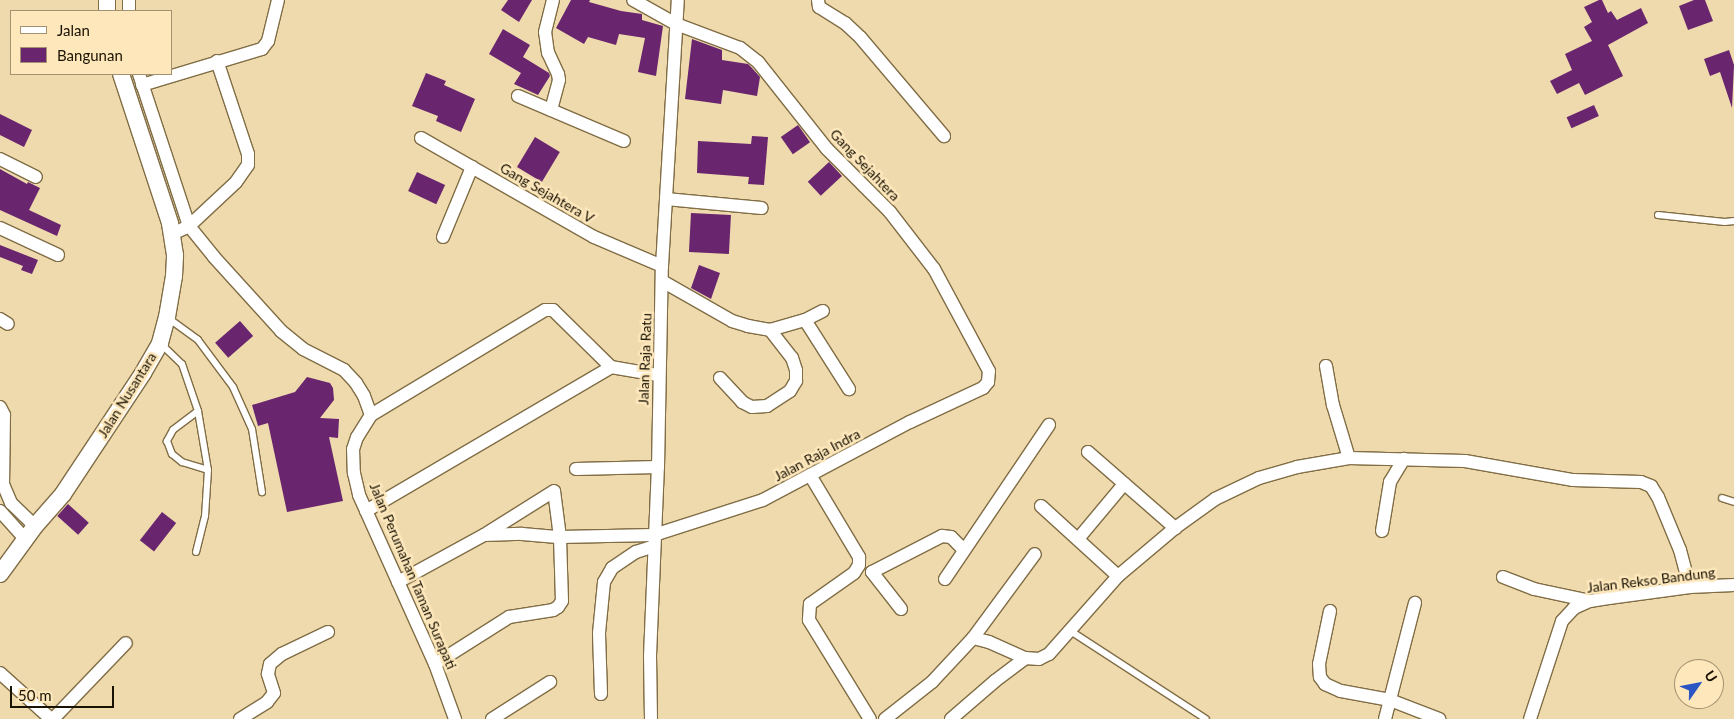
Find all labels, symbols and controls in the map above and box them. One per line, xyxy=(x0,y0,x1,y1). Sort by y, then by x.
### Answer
legend xyxy=(10,10,172,75)
text: Jalan xyxy=(57,21,90,39)
text: Bangunan xyxy=(57,46,123,64)
street label: Gang Sejahtera xyxy=(827,126,903,204)
street label: Gang Sejahtera V xyxy=(497,159,597,227)
street label: Jalan Raja Ratu xyxy=(635,313,655,405)
street label: Jalan Nusantara xyxy=(94,349,160,441)
street label: Jalan Raja Indra xyxy=(771,425,863,485)
street label: Jalan Perumahan Taman Surapati xyxy=(366,480,460,672)
street label: Jalan Rekso Bandung xyxy=(1586,564,1716,596)
north arrow xyxy=(1674,659,1724,709)
text: U xyxy=(1701,667,1721,685)
scale bar xyxy=(12,676,116,708)
text: 50 m xyxy=(18,686,52,704)

